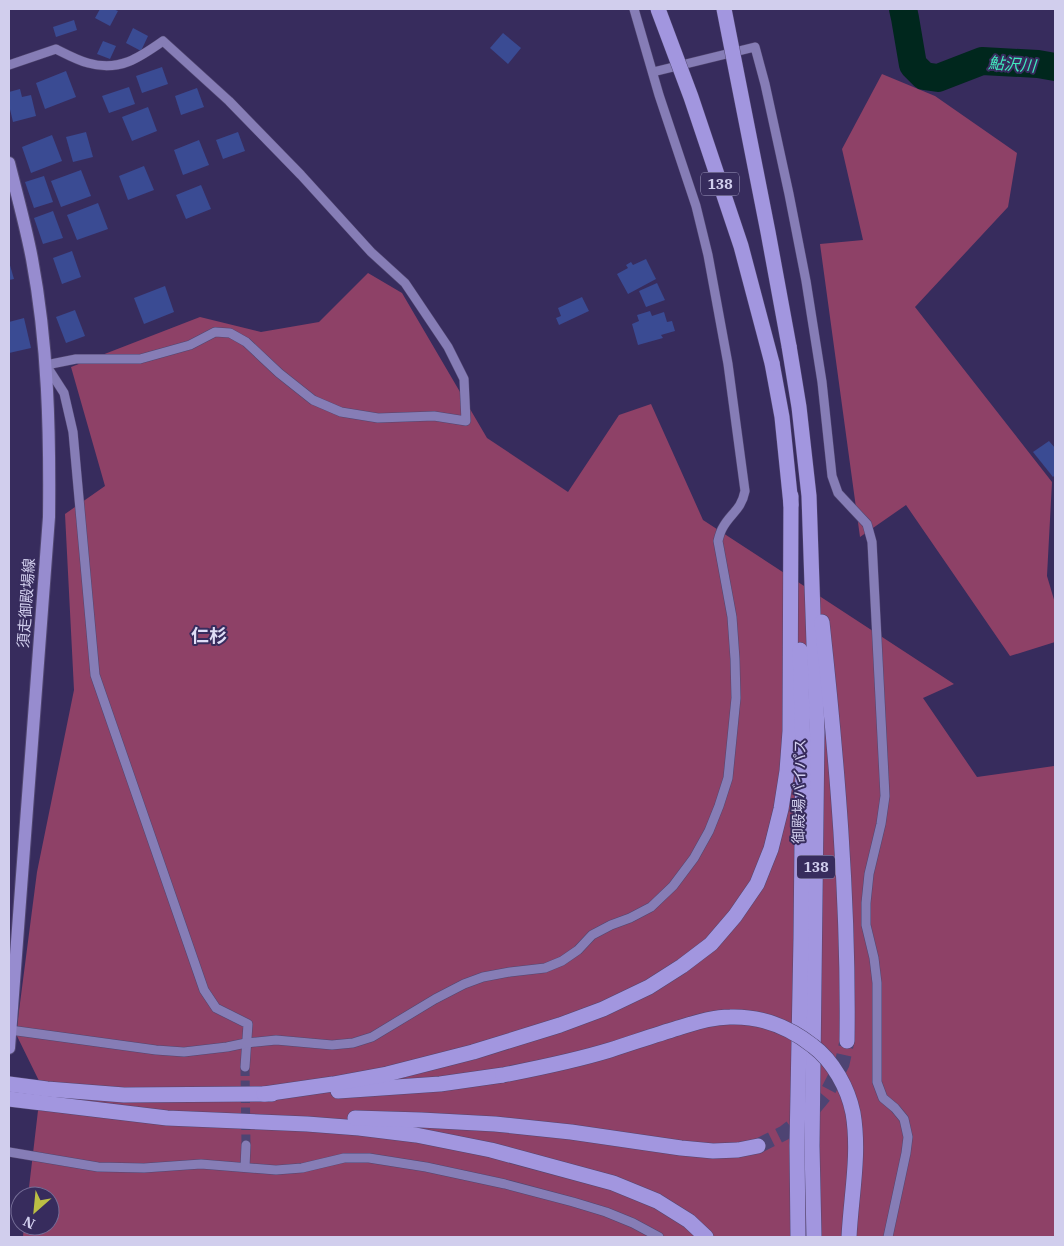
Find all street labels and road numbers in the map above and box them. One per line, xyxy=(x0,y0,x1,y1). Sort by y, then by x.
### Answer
road number: 138 xyxy=(701,172,739,195)
street label: 須走御殿場線 xyxy=(13,557,39,649)
street label: 御殿場バイパス xyxy=(789,738,809,844)
road number: 138 xyxy=(797,856,835,879)

